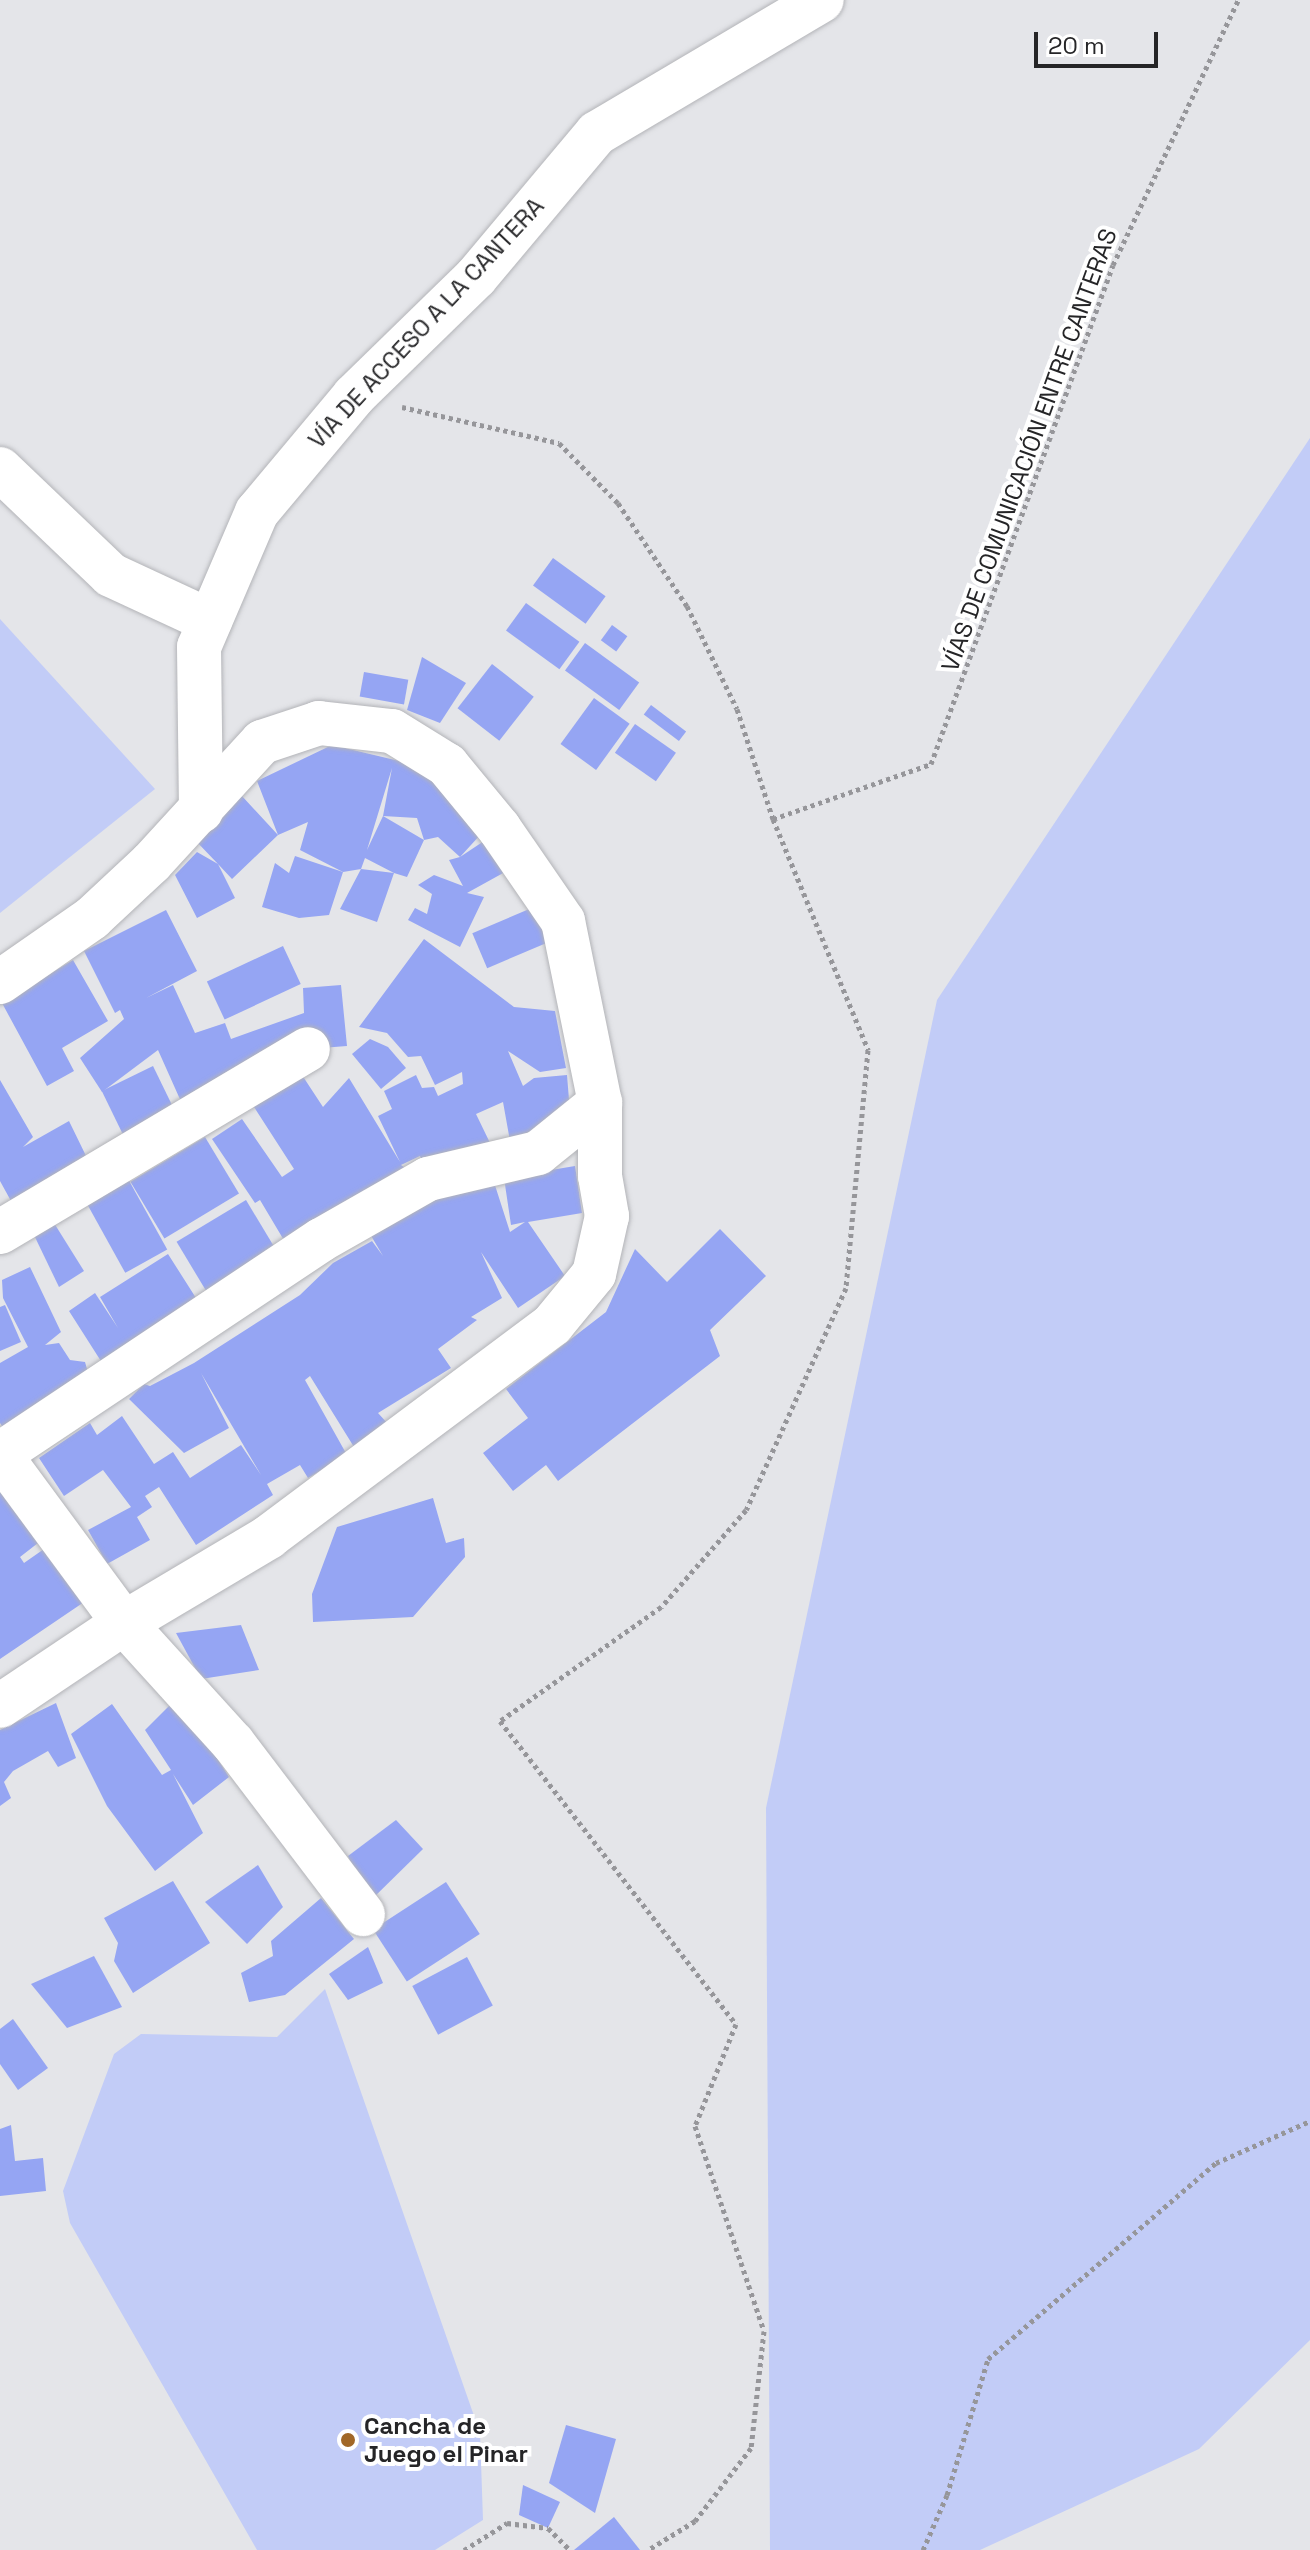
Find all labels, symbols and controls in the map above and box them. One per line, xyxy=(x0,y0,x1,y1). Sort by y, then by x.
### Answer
scale bar xyxy=(1038,16,1162,66)
text: 20 m xyxy=(1048,30,1105,61)
street label: VÍA DE ACCESO A LA CANTERA xyxy=(302,191,550,455)
street label: VÍAS DE COMUNICACIÓN ENTRE CANTERAS xyxy=(935,225,1123,675)
place label: Cancha de Juego el Pinar xyxy=(364,2412,528,2468)
marker: Cancha de Juego el Pinar xyxy=(339,2431,357,2449)

